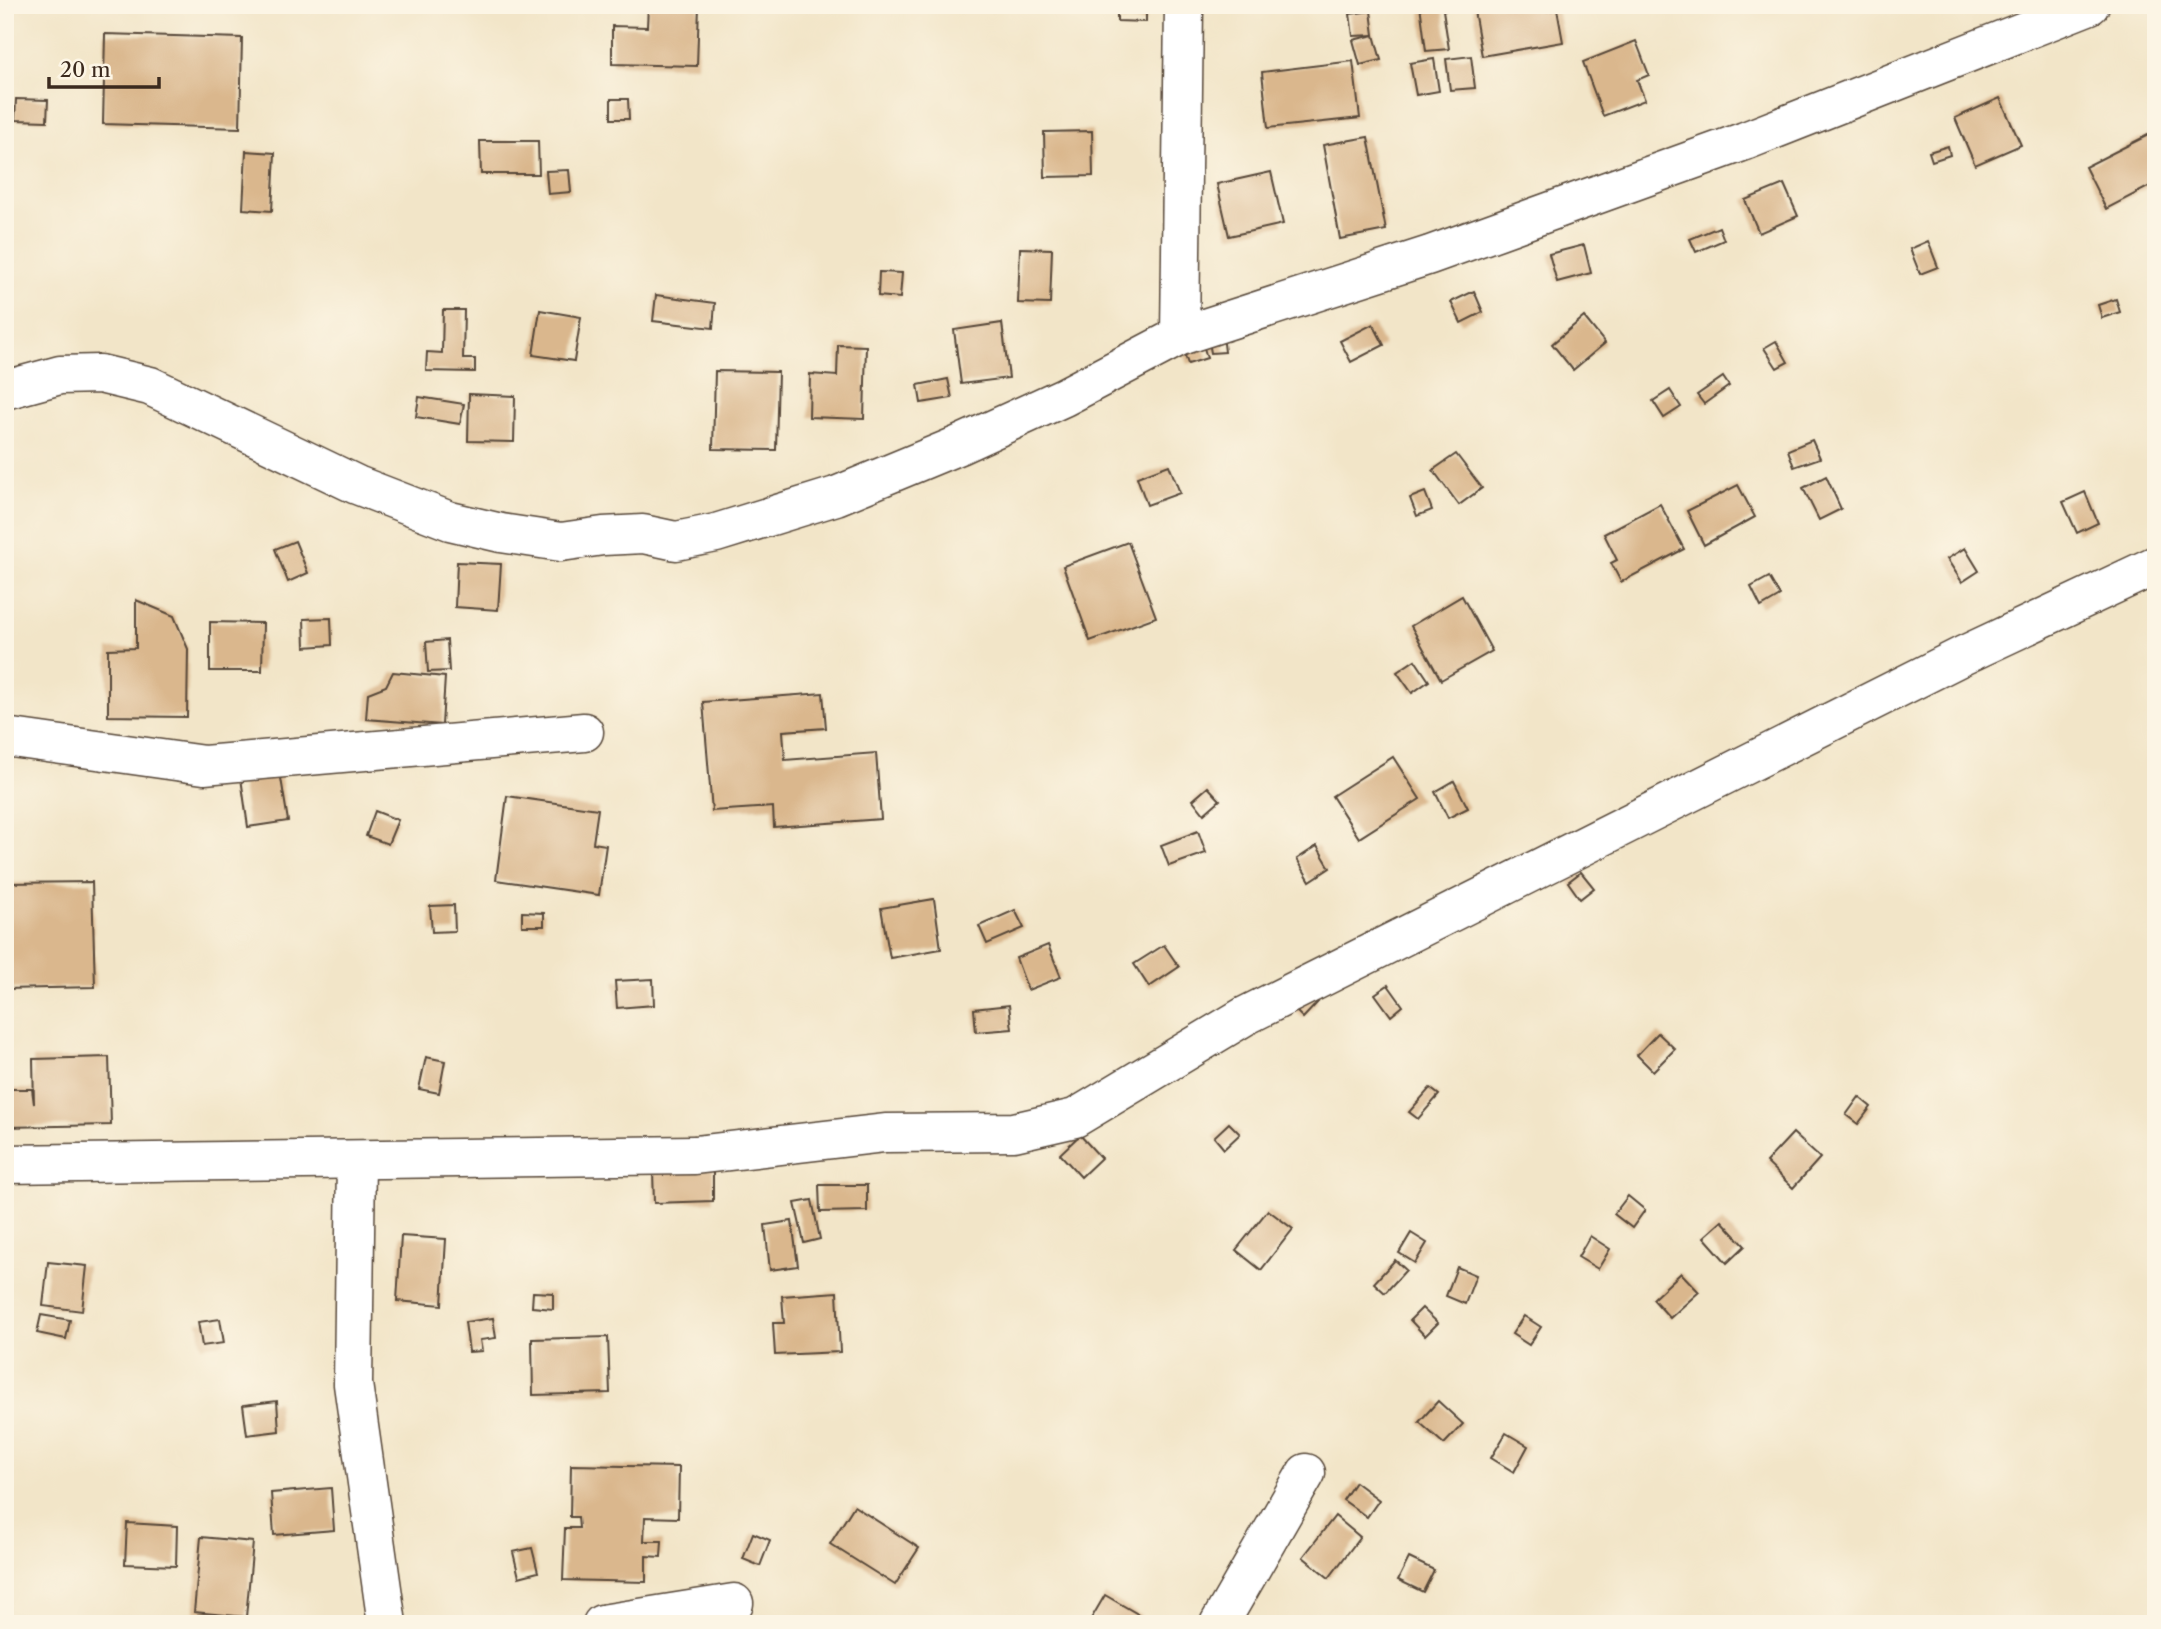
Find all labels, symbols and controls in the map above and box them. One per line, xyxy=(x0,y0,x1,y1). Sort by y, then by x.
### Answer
scale bar xyxy=(49,46,159,90)
text: 20 m xyxy=(60,57,111,82)

